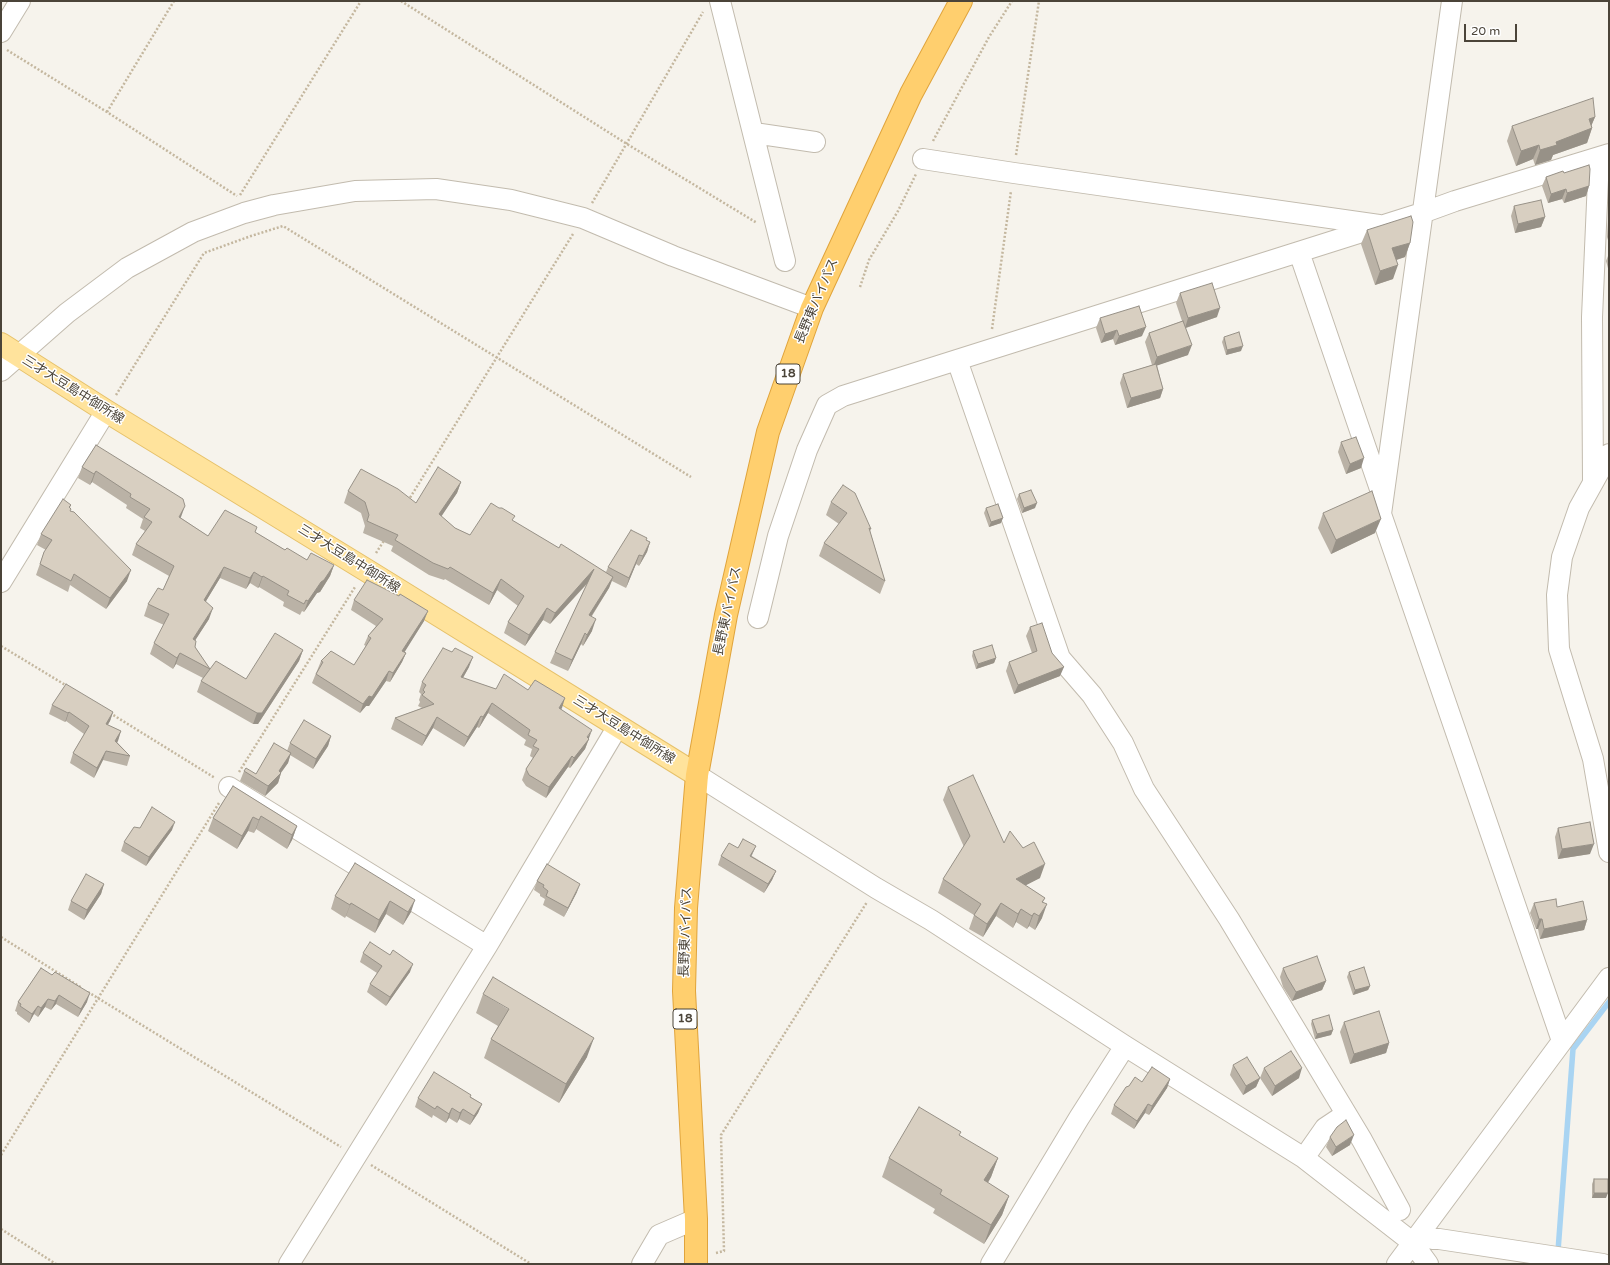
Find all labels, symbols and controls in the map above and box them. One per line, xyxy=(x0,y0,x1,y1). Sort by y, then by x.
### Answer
scale bar xyxy=(1466,16,1519,42)
text: 20 m xyxy=(1471,24,1500,38)
street label: 長野東バイパス xyxy=(792,256,842,346)
street label: 三才大豆島中御所線 xyxy=(19,352,127,428)
road number: 18 xyxy=(776,364,800,384)
street label: 三才大豆島中御所線 xyxy=(295,521,403,597)
street label: 長野東バイパス xyxy=(711,565,745,657)
street label: 三才大豆島中御所線 xyxy=(570,692,678,768)
street label: 長野東バイパス xyxy=(677,886,695,978)
road number: 18 xyxy=(673,1009,697,1029)

